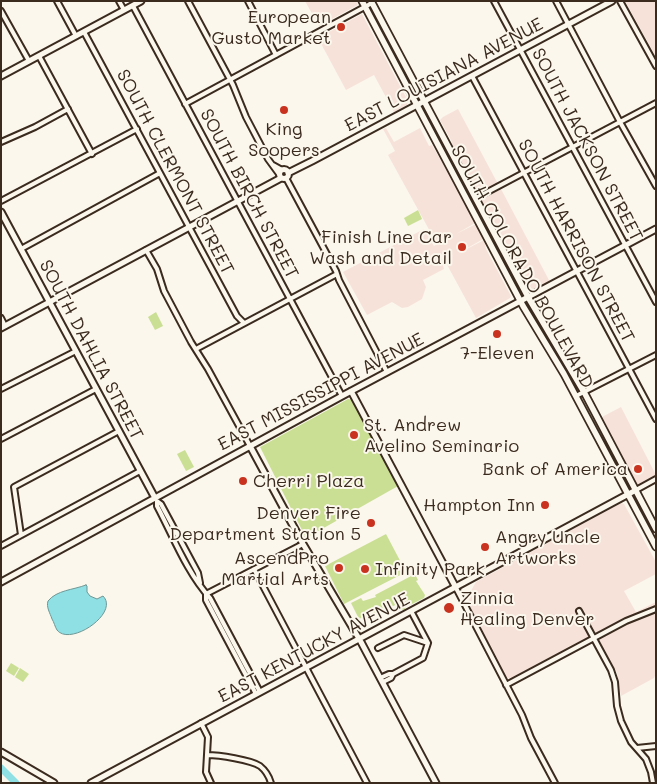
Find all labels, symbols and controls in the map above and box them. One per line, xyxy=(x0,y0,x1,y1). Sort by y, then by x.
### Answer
place label: European Gusto Market xyxy=(211,6,331,48)
street label: EAST LOUISIANA AVENUE xyxy=(341,13,547,137)
marker: European Gusto Market xyxy=(335,21,347,33)
street label: SOUTH JACKSON STREET xyxy=(527,45,647,245)
street label: SOUTH CLERMONT STREET xyxy=(112,66,238,278)
marker: King Soopers xyxy=(278,104,290,116)
street label: SOUTH BIRCH STREET xyxy=(195,105,303,283)
place label: King Soopers xyxy=(248,118,320,160)
street label: SOUTH HARRISON STREET xyxy=(513,136,639,346)
street label: SOUTH COLORADO BOULEVARD xyxy=(446,142,598,392)
place label: Finish Line Car Wash and Detail xyxy=(309,226,452,268)
marker: Finish Line Car Wash and Detail xyxy=(456,241,468,253)
street label: SOUTH DAHLIA STREET xyxy=(34,256,148,444)
street label: EAST MISSISSIPPI AVENUE xyxy=(214,328,428,456)
marker: 7-Eleven xyxy=(491,328,503,340)
place label: 7-Eleven xyxy=(460,342,534,364)
place label: St. Andrew Avelino Seminario xyxy=(364,414,519,456)
marker: St. Andrew Avelino Seminario xyxy=(348,429,360,441)
place label: Bank of America xyxy=(483,458,628,480)
marker: Bank of America xyxy=(632,463,644,475)
place label: Cherri Plaza xyxy=(253,470,364,492)
marker: Cherri Plaza xyxy=(237,475,249,487)
place label: Hampton Inn xyxy=(423,494,535,516)
marker: Hampton Inn xyxy=(539,499,551,511)
place label: Denver Fire Department Station 5 xyxy=(169,502,361,544)
marker: Denver Fire Department Station 5 xyxy=(365,517,377,529)
place label: Angry Uncle Artworks xyxy=(495,526,600,568)
marker: Angry Uncle Artworks xyxy=(479,541,491,553)
place label: AscendPro Martial Arts xyxy=(221,547,329,590)
place label: Infinity Park xyxy=(375,558,485,580)
marker: AscendPro Martial Arts xyxy=(333,562,345,574)
marker: Infinity Park xyxy=(359,563,371,575)
place label: Zinnia Healing Denver xyxy=(460,587,595,630)
street label: EAST KENTUCKY AVENUE xyxy=(215,588,413,708)
marker: Zinnia Healing Denver xyxy=(442,601,456,615)

